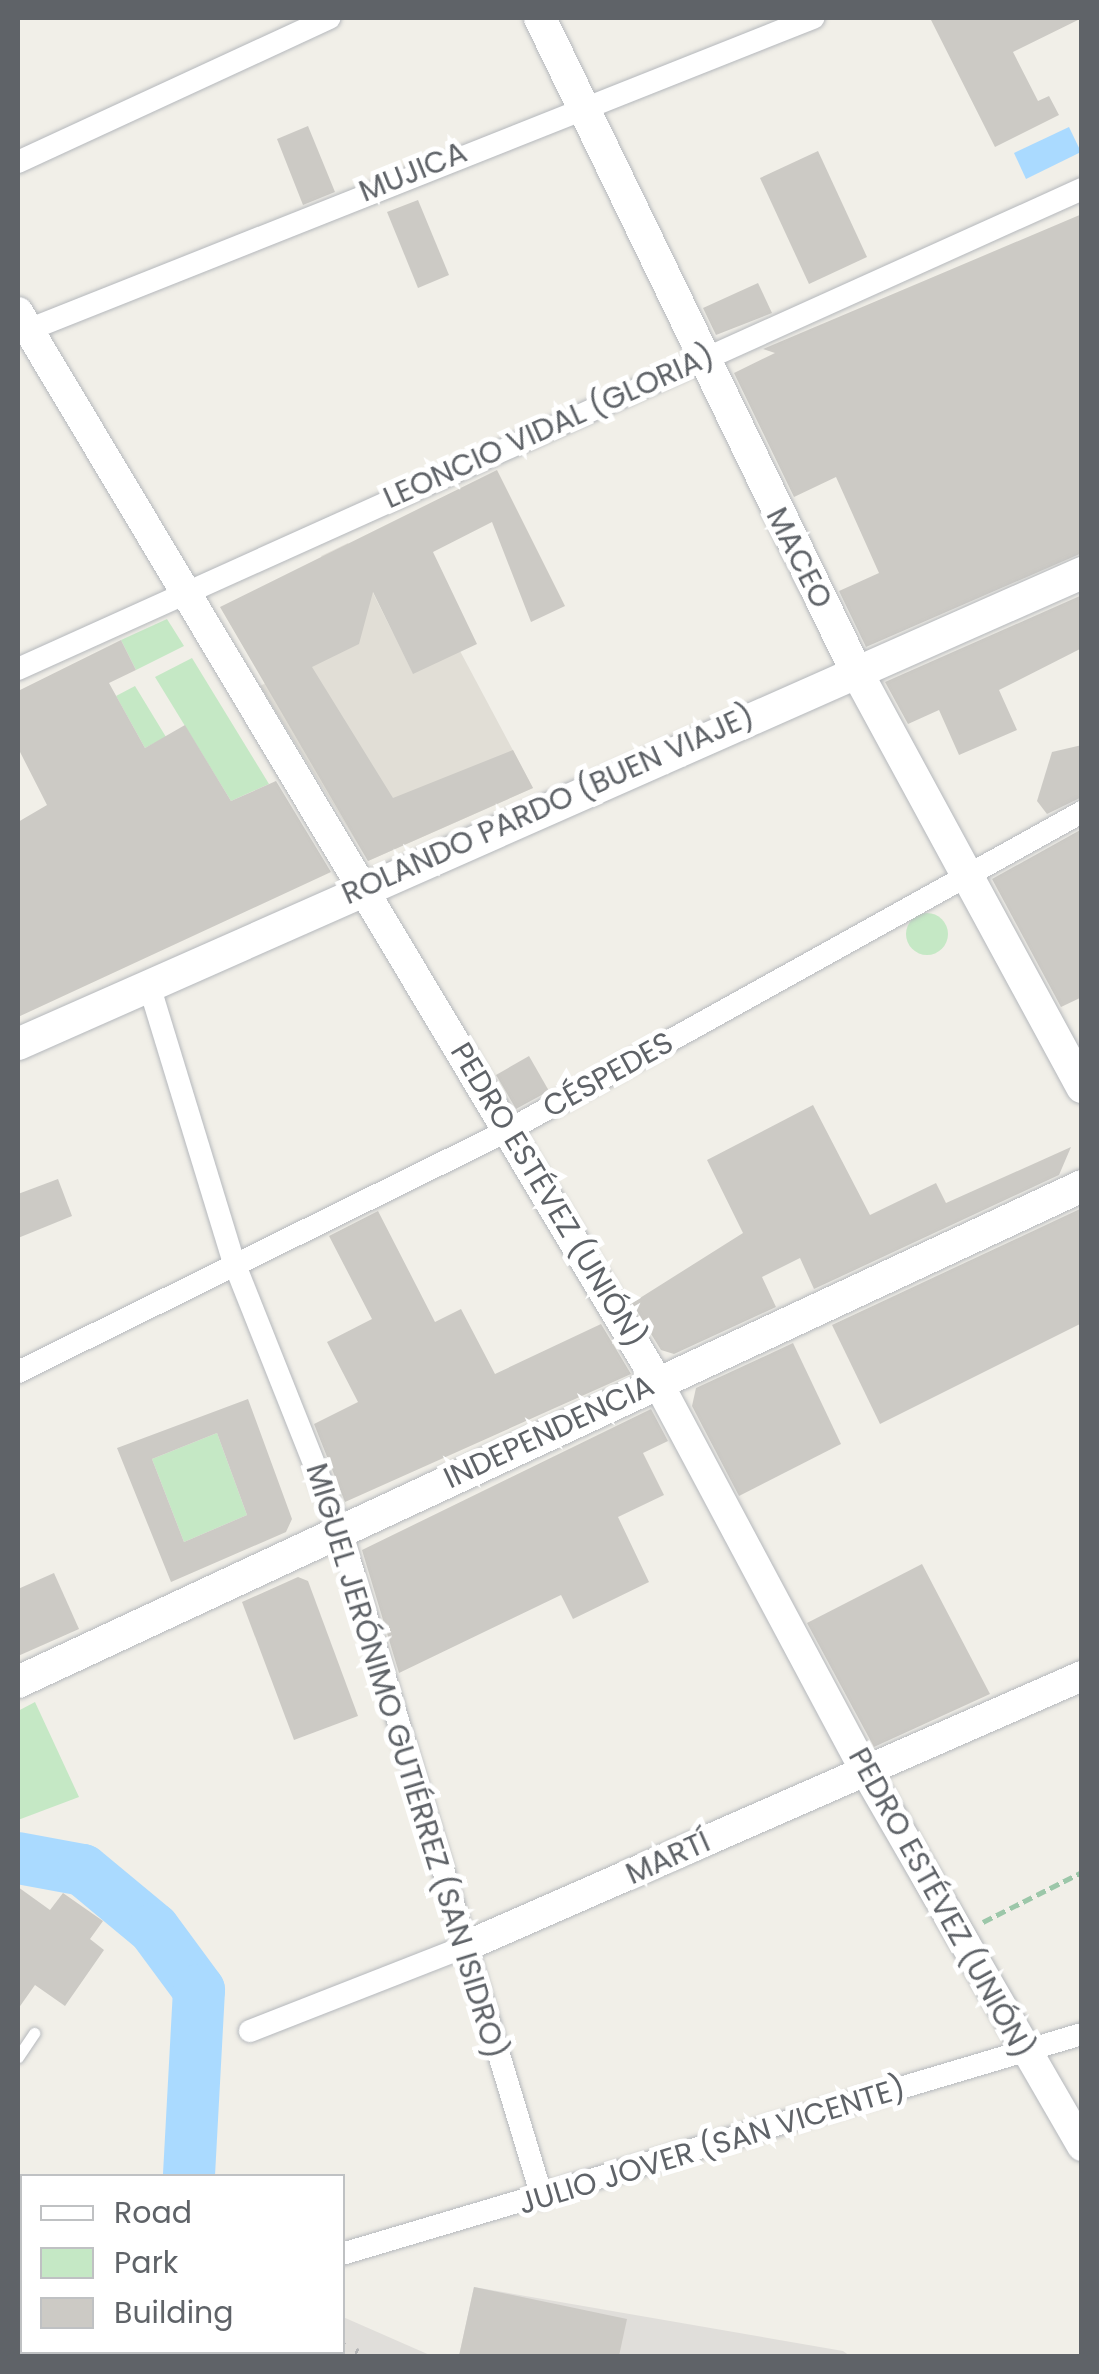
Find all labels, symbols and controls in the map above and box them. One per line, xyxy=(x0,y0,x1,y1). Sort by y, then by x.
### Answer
street label: MUJICA xyxy=(354,134,472,210)
street label: LEONCIO VIDAL (GLORIA) xyxy=(378,338,720,516)
street label: MACEO xyxy=(758,502,840,614)
street label: ROLANDO PARDO (BUEN VIAJE) xyxy=(336,698,760,912)
street label: CÉSPEDES xyxy=(537,1025,679,1125)
street label: PEDRO ESTÉVEZ (UNIÓN) xyxy=(443,1036,653,1354)
street label: INDEPENDENCIA xyxy=(438,1368,660,1496)
street label: MIGUEL JERÓNIMO GUTIÉRREZ (SAN ISIDRO) xyxy=(298,1459,514,2063)
street label: PEDRO ESTÉVEZ (UNIÓN) xyxy=(841,1742,1041,2064)
street label: MARTÍ xyxy=(621,1824,715,1892)
street label: JULIO JOVER (SAN VICENTE) xyxy=(514,2070,910,2222)
legend xyxy=(20,2174,345,2354)
text: Road xyxy=(114,2191,192,2234)
text: Park xyxy=(114,2241,178,2284)
text: Building xyxy=(114,2291,234,2334)

